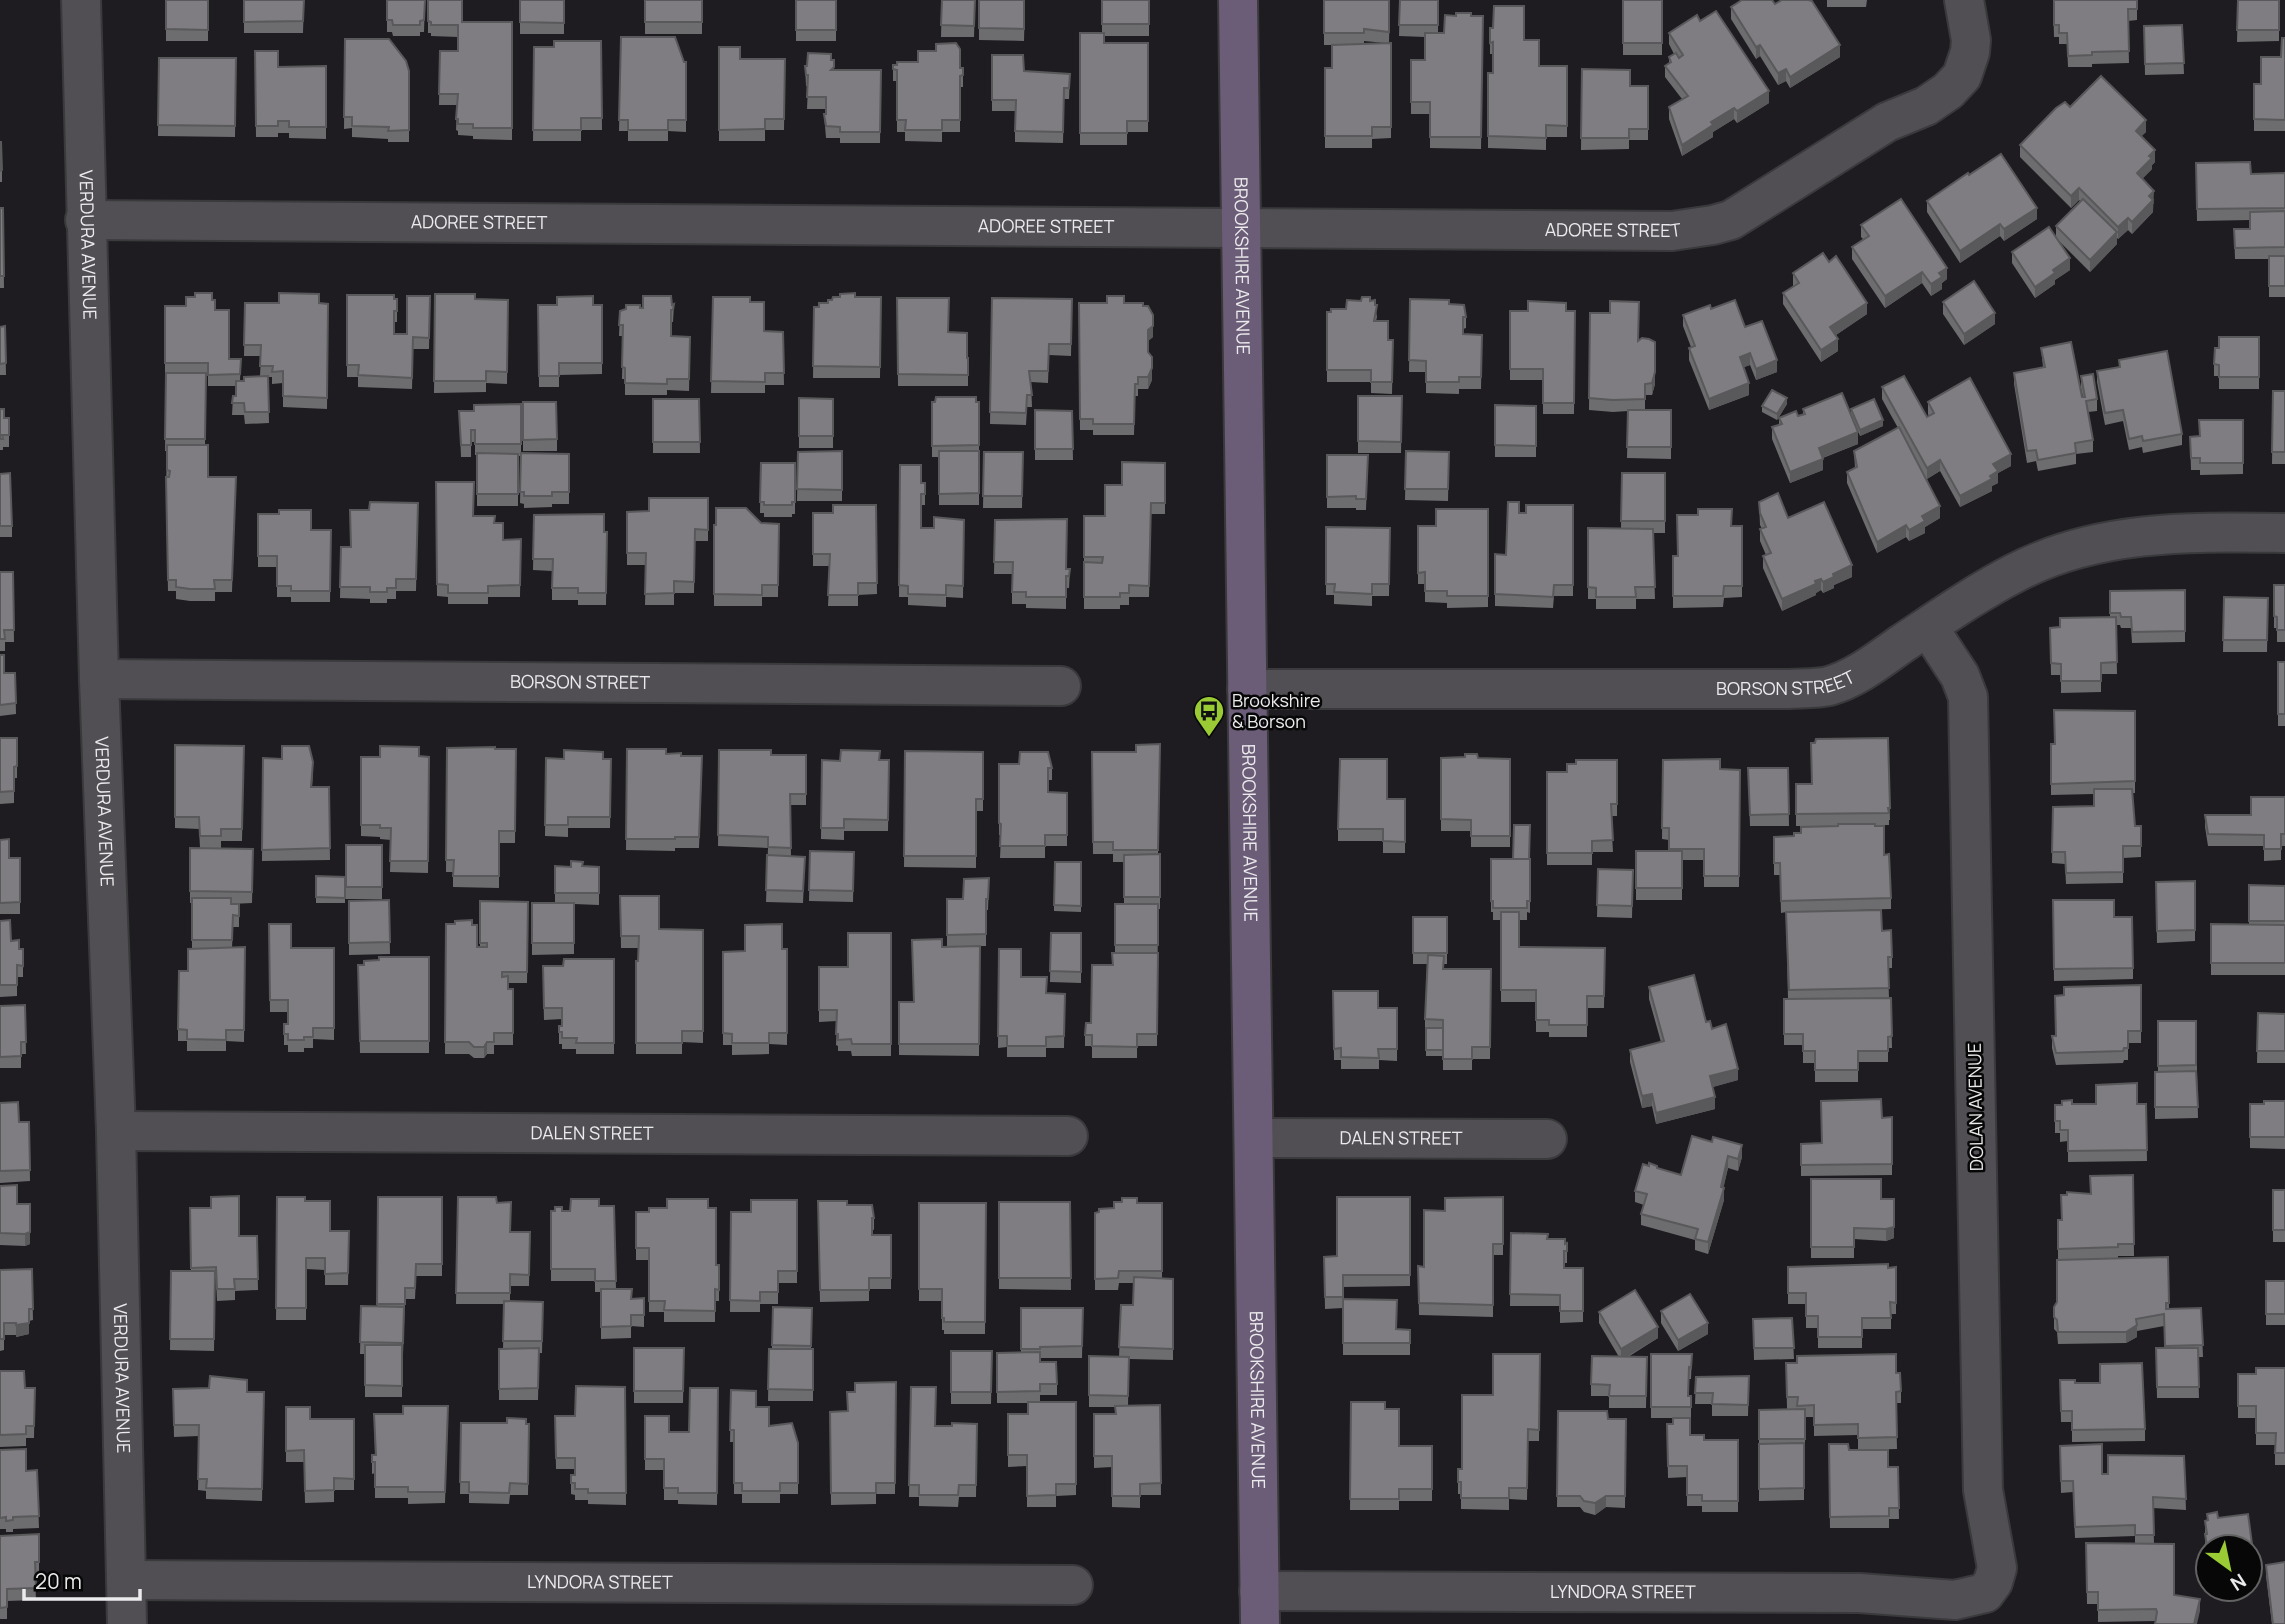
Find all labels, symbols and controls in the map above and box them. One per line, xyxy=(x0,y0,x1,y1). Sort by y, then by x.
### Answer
street label: VERDURA AVENUE xyxy=(75,170,102,320)
street label: BROOKSHIRE AVENUE xyxy=(1229,177,1256,355)
street label: ADOREE STREET xyxy=(411,209,548,234)
street label: ADOREE STREET xyxy=(978,213,1115,238)
street label: ADOREE STREET xyxy=(1545,217,1683,242)
street label: BORSON STREET xyxy=(1716,664,1859,700)
street label: BORSON STREET xyxy=(510,669,650,694)
place label: Brookshire & Borson xyxy=(1232,688,1321,733)
bus stop icon: Brookshire & Borson xyxy=(1192,694,1226,738)
street label: VERDURA AVENUE xyxy=(90,736,120,887)
street label: BROOKSHIRE AVENUE xyxy=(1237,744,1263,922)
street label: DOLAN AVENUE xyxy=(1962,1043,1988,1171)
street label: DALEN STREET xyxy=(530,1120,654,1145)
street label: DALEN STREET xyxy=(1339,1125,1463,1150)
street label: VERDURA AVENUE xyxy=(109,1303,136,1454)
street label: BROOKSHIRE AVENUE xyxy=(1245,1311,1271,1489)
north arrow xyxy=(2194,1533,2264,1603)
scale bar xyxy=(24,1558,140,1602)
text: 20 m xyxy=(35,1567,82,1595)
text: N xyxy=(2225,1568,2251,1597)
street label: LYNDORA STREET xyxy=(527,1569,673,1594)
street label: LYNDORA STREET xyxy=(1550,1579,1696,1603)

